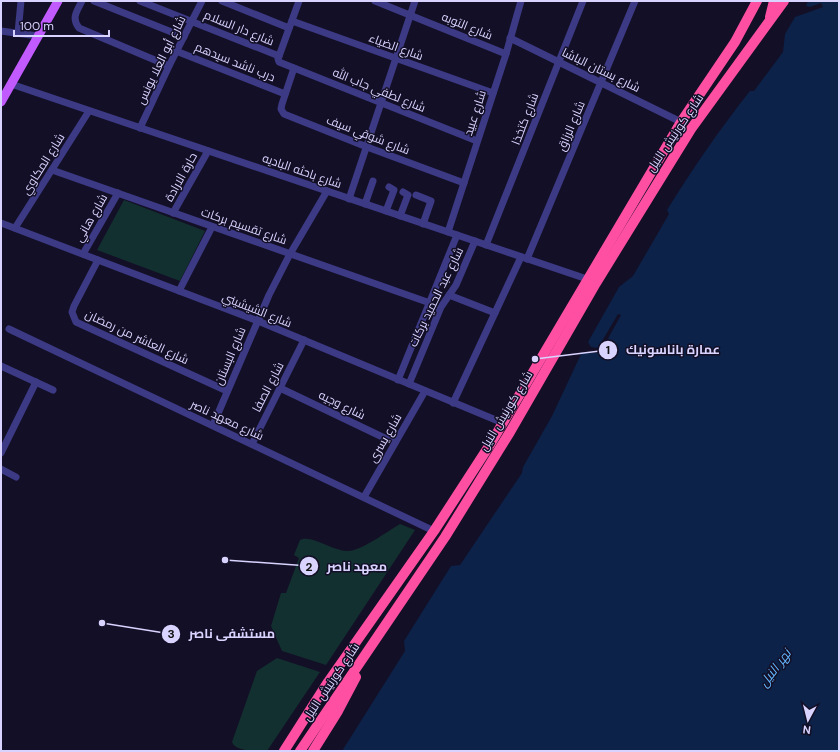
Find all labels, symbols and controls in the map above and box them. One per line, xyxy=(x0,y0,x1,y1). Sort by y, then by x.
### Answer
street label: شارع دار السلام xyxy=(202,7,276,49)
street label: شارع التوبه xyxy=(439,9,495,43)
scale bar xyxy=(14,12,109,38)
street label: شارع أبو العلا يونس xyxy=(133,13,189,107)
text: 100 m xyxy=(20,18,54,34)
street label: شارع الضياء xyxy=(367,30,425,64)
street label: درب ناشد سيدهم xyxy=(192,39,278,85)
street label: شارع بستان الباشا xyxy=(559,44,643,96)
street label: شارع لطفي جاب الله xyxy=(329,64,428,118)
street label: شارع عبيد xyxy=(460,88,490,138)
street label: شارع كتخذا xyxy=(508,91,542,147)
street label: شارع كورنيش النيل xyxy=(643,91,707,175)
street label: شارع الرزاق xyxy=(553,98,589,154)
street label: شارع شوقي سيف xyxy=(323,112,412,160)
street label: شارع المكاوي xyxy=(18,130,70,199)
street label: حارة الارادة xyxy=(161,150,201,204)
street label: شارع باحثه الباديه xyxy=(260,150,344,192)
street label: شارع هاني xyxy=(71,191,113,246)
street label: شارع تقسيم بركات xyxy=(199,204,289,248)
street label: شارع عبد الحميد بركات xyxy=(405,244,467,349)
street label: شارع الشيشيني xyxy=(219,289,294,333)
street label: شارع العاشر من رمضان xyxy=(83,306,191,368)
street label: شارع البستان xyxy=(211,324,249,388)
callout: عمارة باناسونيك xyxy=(598,337,728,362)
text: عمارة باناسونيك xyxy=(626,341,720,358)
text: 1 xyxy=(606,342,610,358)
street label: شارع الصفا xyxy=(249,359,288,415)
street label: شارع كورنيش النيل xyxy=(476,368,536,454)
street label: شارع وجيه xyxy=(316,387,368,423)
street label: شارع معهد ناصر xyxy=(187,396,266,444)
street label: شارع يسرى xyxy=(365,411,405,465)
callout: معهد ناصر xyxy=(299,554,395,579)
text: معهد ناصر xyxy=(326,558,387,575)
text: 2 xyxy=(306,559,313,575)
callout: مستشفى ناصر xyxy=(161,621,283,646)
text: مستشفى ناصر xyxy=(188,625,275,642)
text: 3 xyxy=(167,626,175,642)
street label: شارع كورنيش النيل xyxy=(299,640,363,724)
water label: نهر النيل xyxy=(755,644,796,690)
north arrow xyxy=(788,700,828,740)
text: N xyxy=(802,722,812,737)

